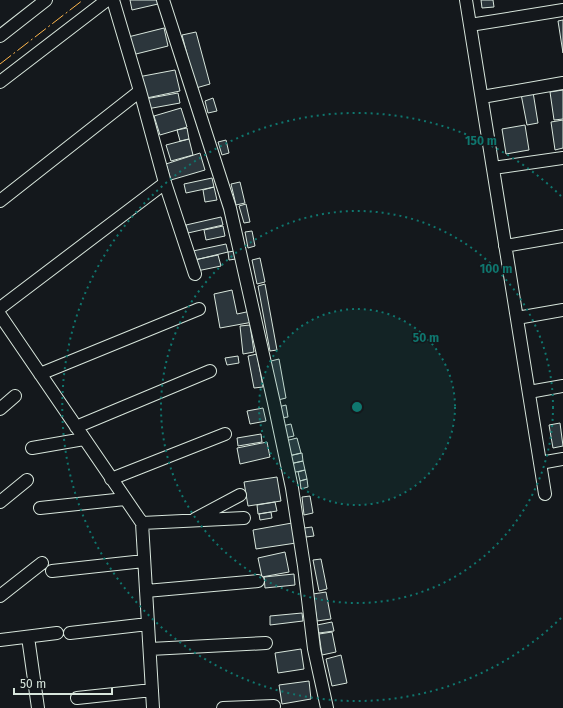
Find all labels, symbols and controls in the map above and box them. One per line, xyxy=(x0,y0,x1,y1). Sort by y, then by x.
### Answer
text: 150 m xyxy=(465,134,497,148)
text: 100 m xyxy=(480,262,512,276)
text: 50 m xyxy=(413,331,439,345)
centre of rings xyxy=(350,400,364,414)
scale bar xyxy=(14,670,112,696)
text: 50 m xyxy=(20,677,46,691)

